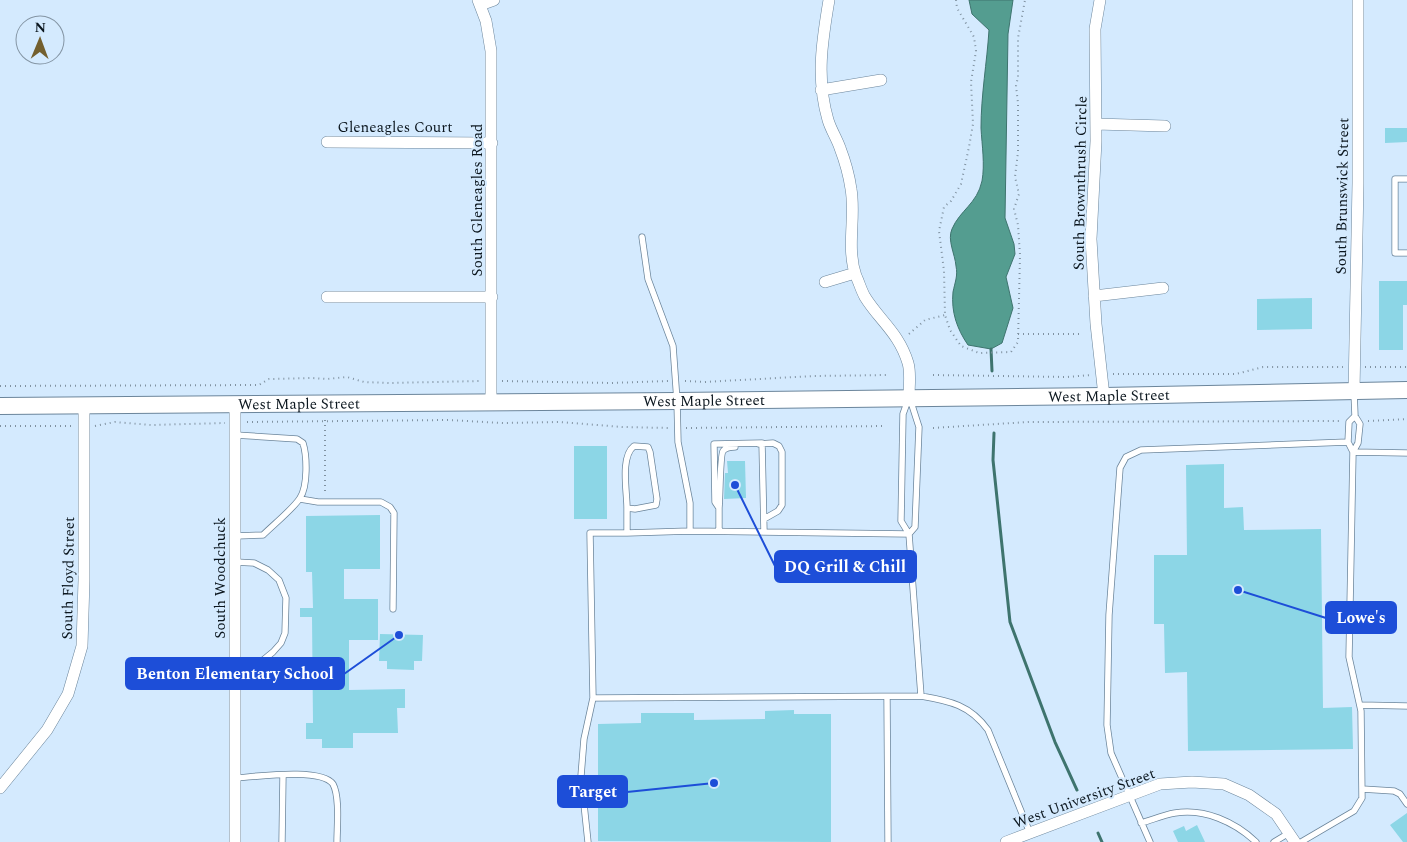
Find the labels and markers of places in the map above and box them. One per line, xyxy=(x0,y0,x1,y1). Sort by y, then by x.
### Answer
callout: DQ Grill & Chill xyxy=(775,551,916,582)
callout: Lowe's xyxy=(1326,602,1396,633)
callout: Benton Elementary School xyxy=(126,658,344,689)
callout: Target xyxy=(558,776,627,807)

